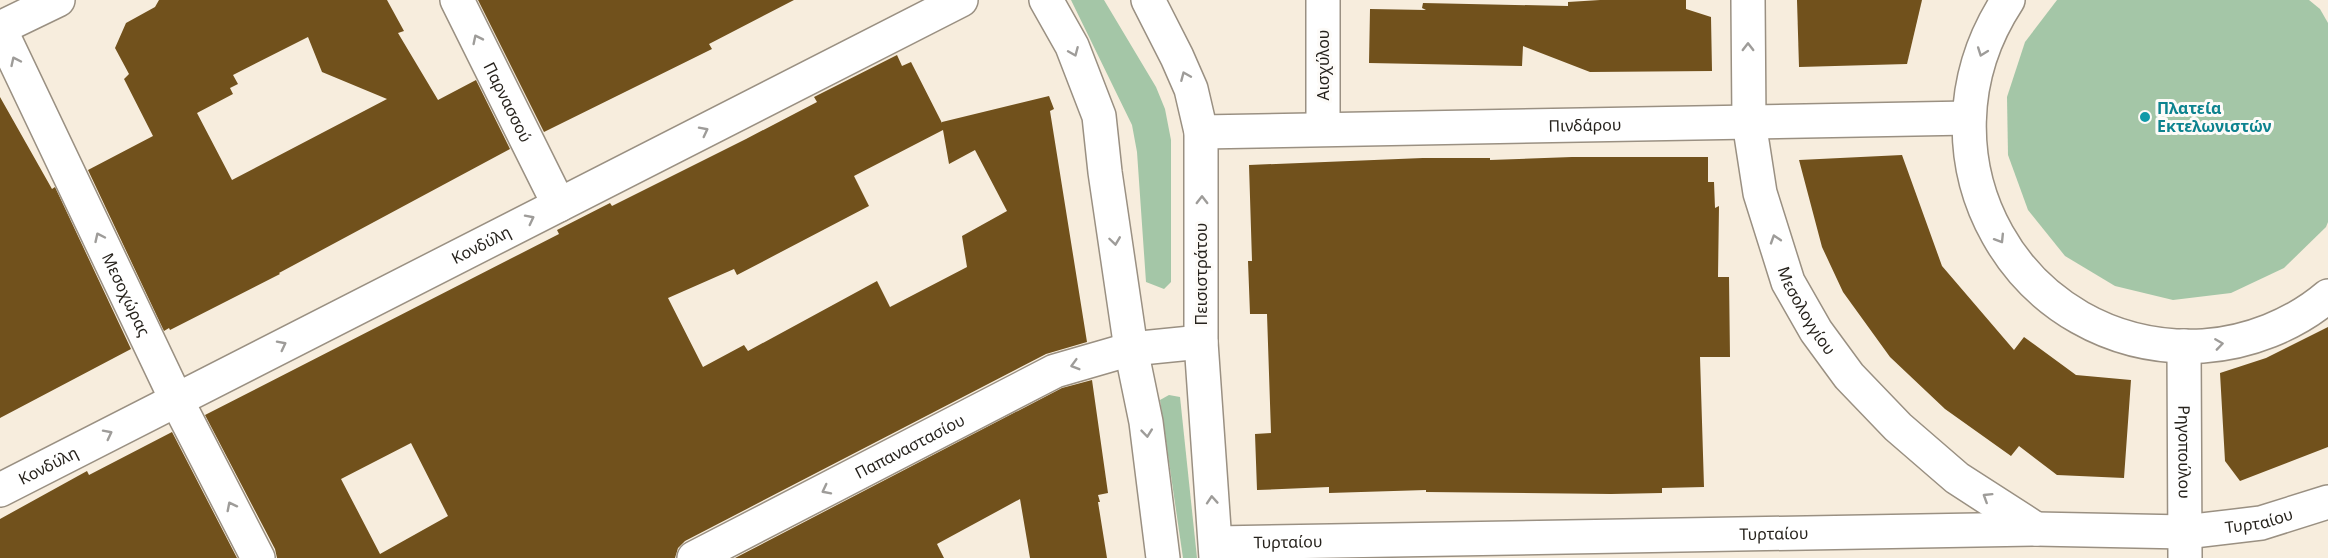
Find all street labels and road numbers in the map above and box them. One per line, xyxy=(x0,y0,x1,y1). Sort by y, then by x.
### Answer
street label: Αισχύλου xyxy=(1312,30,1334,100)
street label: Παρνασσού xyxy=(479,58,537,146)
street label: Πινδάρου xyxy=(1548,113,1622,137)
street label: Κονδύλη xyxy=(448,220,515,269)
street label: Πεισιστράτου xyxy=(1190,223,1212,325)
street label: Μεσοχώρας xyxy=(97,249,156,340)
street label: Μεσολογγίου xyxy=(1773,264,1841,359)
street label: Ρηγοπούλου xyxy=(2173,405,2196,499)
street label: Παπαναστασίου xyxy=(851,409,969,484)
street label: Κονδύλη xyxy=(15,441,82,490)
street label: Τυρταίου xyxy=(2224,503,2296,538)
street label: Τυρταίου xyxy=(1739,522,1809,545)
street label: Τυρταίου xyxy=(1253,530,1323,553)

